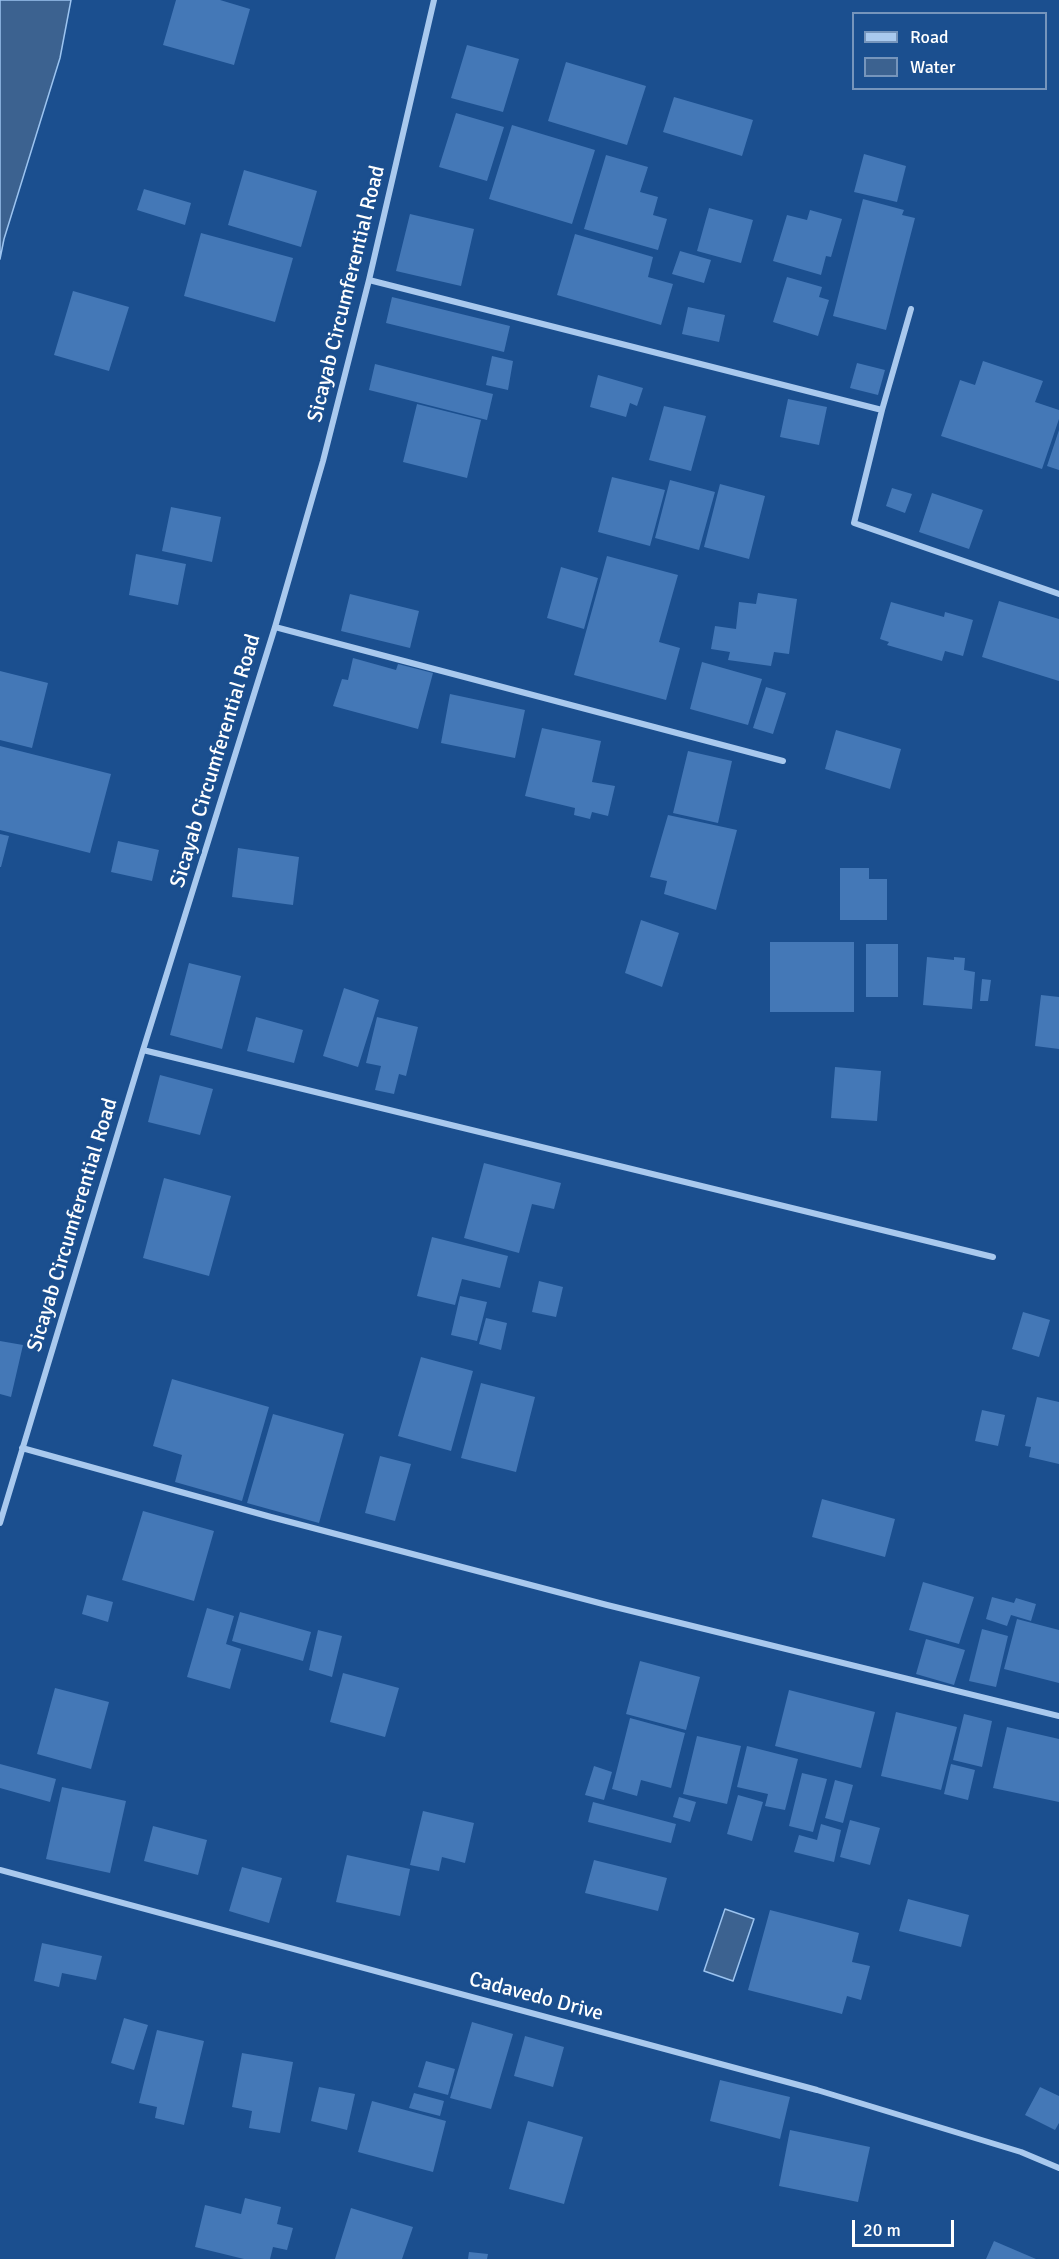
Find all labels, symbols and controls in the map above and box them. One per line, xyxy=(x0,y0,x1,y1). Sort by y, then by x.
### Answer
legend xyxy=(852,12,1047,90)
text: Road xyxy=(910,26,949,48)
text: Water xyxy=(910,56,955,78)
street label: Sicayab Circumferential Road xyxy=(303,163,391,425)
street label: Sicayab Circumferential Road xyxy=(165,631,267,891)
street label: Sicayab Circumferential Road xyxy=(22,1095,124,1355)
street label: Cadavedo Drive xyxy=(466,1967,606,2027)
scale bar xyxy=(855,2208,957,2246)
text: 20 m xyxy=(863,2219,901,2241)

